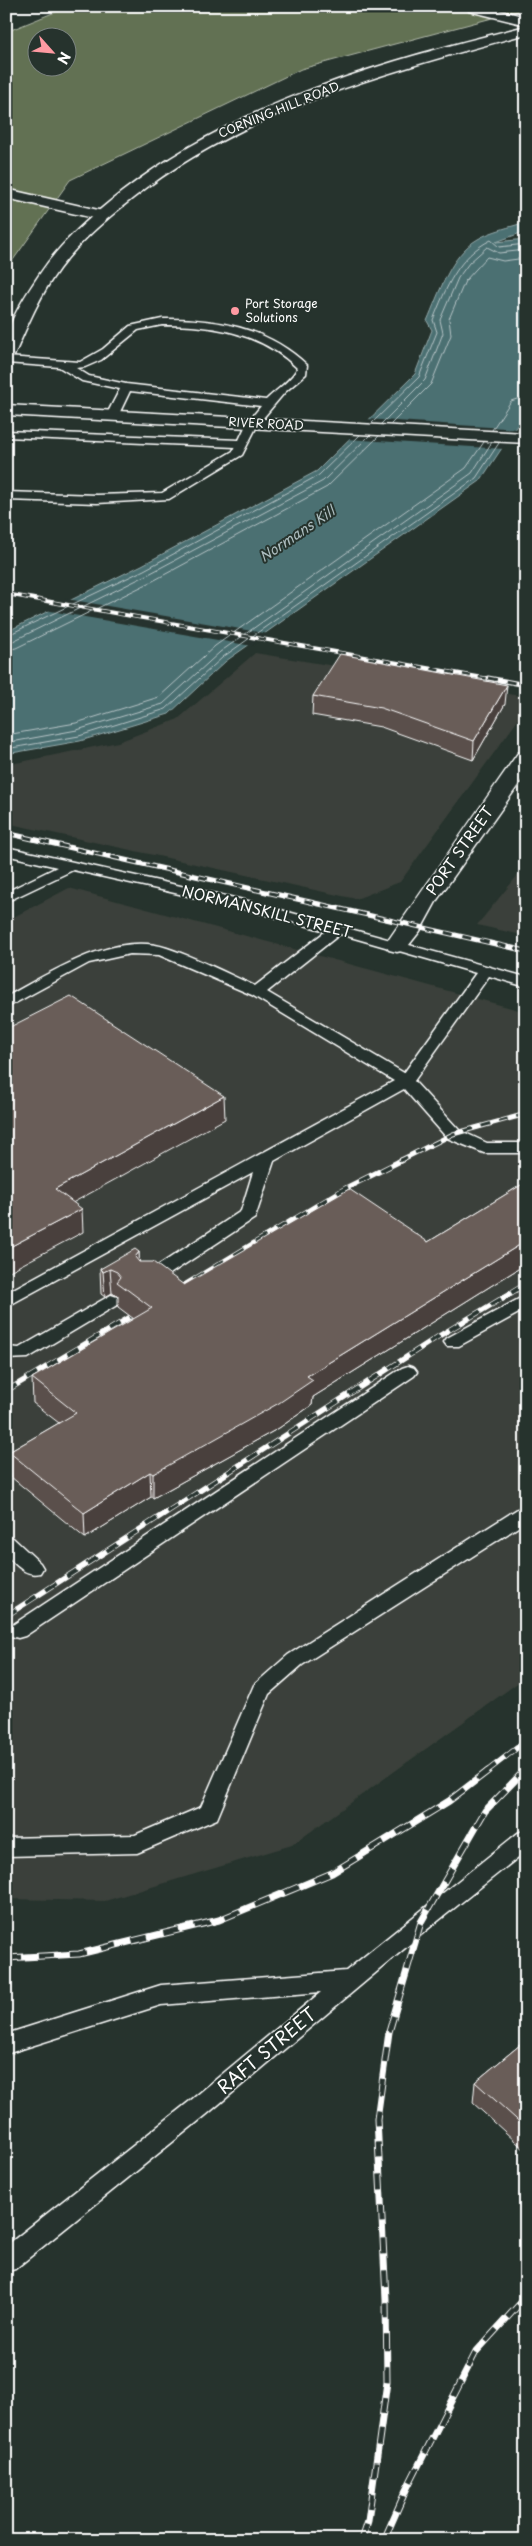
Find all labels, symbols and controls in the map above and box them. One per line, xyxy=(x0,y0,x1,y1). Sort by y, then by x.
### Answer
north arrow xyxy=(28,28,78,78)
text: N xyxy=(52,48,76,68)
street label: CORNING HILL ROAD xyxy=(215,77,342,142)
place label: Port Storage Solutions xyxy=(245,294,318,326)
marker: Port Storage Solutions xyxy=(229,305,241,317)
street label: RIVER ROAD xyxy=(228,412,304,434)
water label: Normans Kill xyxy=(255,499,340,567)
street label: PORT STREET xyxy=(419,800,499,900)
street label: NORMANSKILL STREET xyxy=(180,878,356,943)
street label: RAFT STREET xyxy=(211,2000,322,2099)

